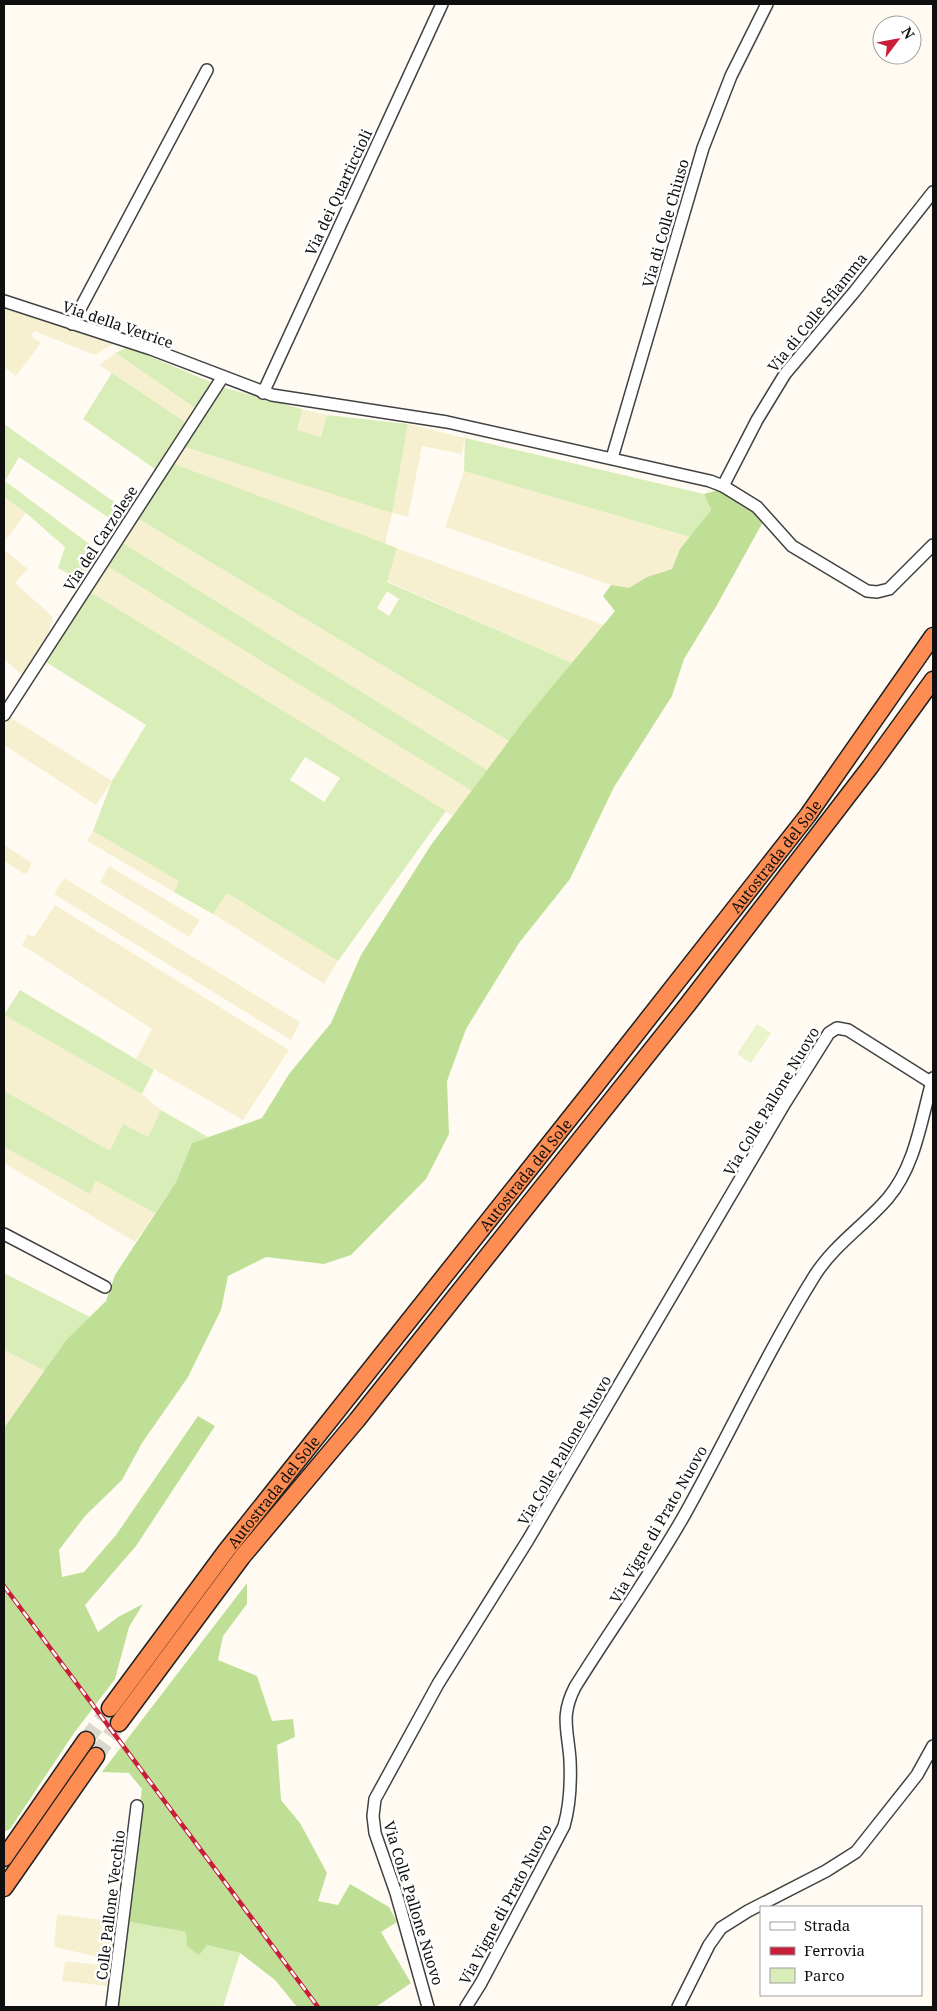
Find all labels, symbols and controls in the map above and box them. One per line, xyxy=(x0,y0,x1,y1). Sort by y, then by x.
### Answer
north arrow xyxy=(872,15,922,65)
text: N xyxy=(897,23,919,43)
street label: Via dei Quarticcioli xyxy=(300,125,376,258)
street label: Via di Colle Chiuso xyxy=(637,156,693,290)
street label: Via di Colle Sfiamma xyxy=(763,248,871,376)
street label: Via della Vetrice xyxy=(60,296,176,352)
street label: Via del Carzolese xyxy=(59,482,141,594)
street label: Autostrada del Sole xyxy=(725,796,826,917)
street label: Via Colle Pallone Nuovo xyxy=(719,1023,823,1179)
street label: Autostrada del Sole xyxy=(474,1114,576,1235)
street label: Via Colle Pallone Nuovo xyxy=(513,1371,615,1529)
street label: Autostrada del Sole xyxy=(222,1431,324,1552)
street label: Via Vigne di Prato Nuovo xyxy=(605,1442,711,1606)
street label: Via Colle Pallone Nuovo xyxy=(380,1819,448,1987)
street label: Via Vigne di Prato Nuovo xyxy=(454,1820,556,1988)
street label: Colle Pallone Vecchio xyxy=(91,1829,129,1981)
legend xyxy=(760,1906,922,1996)
text: Strada xyxy=(804,1915,850,1935)
text: Ferrovia xyxy=(804,1940,865,1960)
text: Parco xyxy=(804,1965,845,1985)

